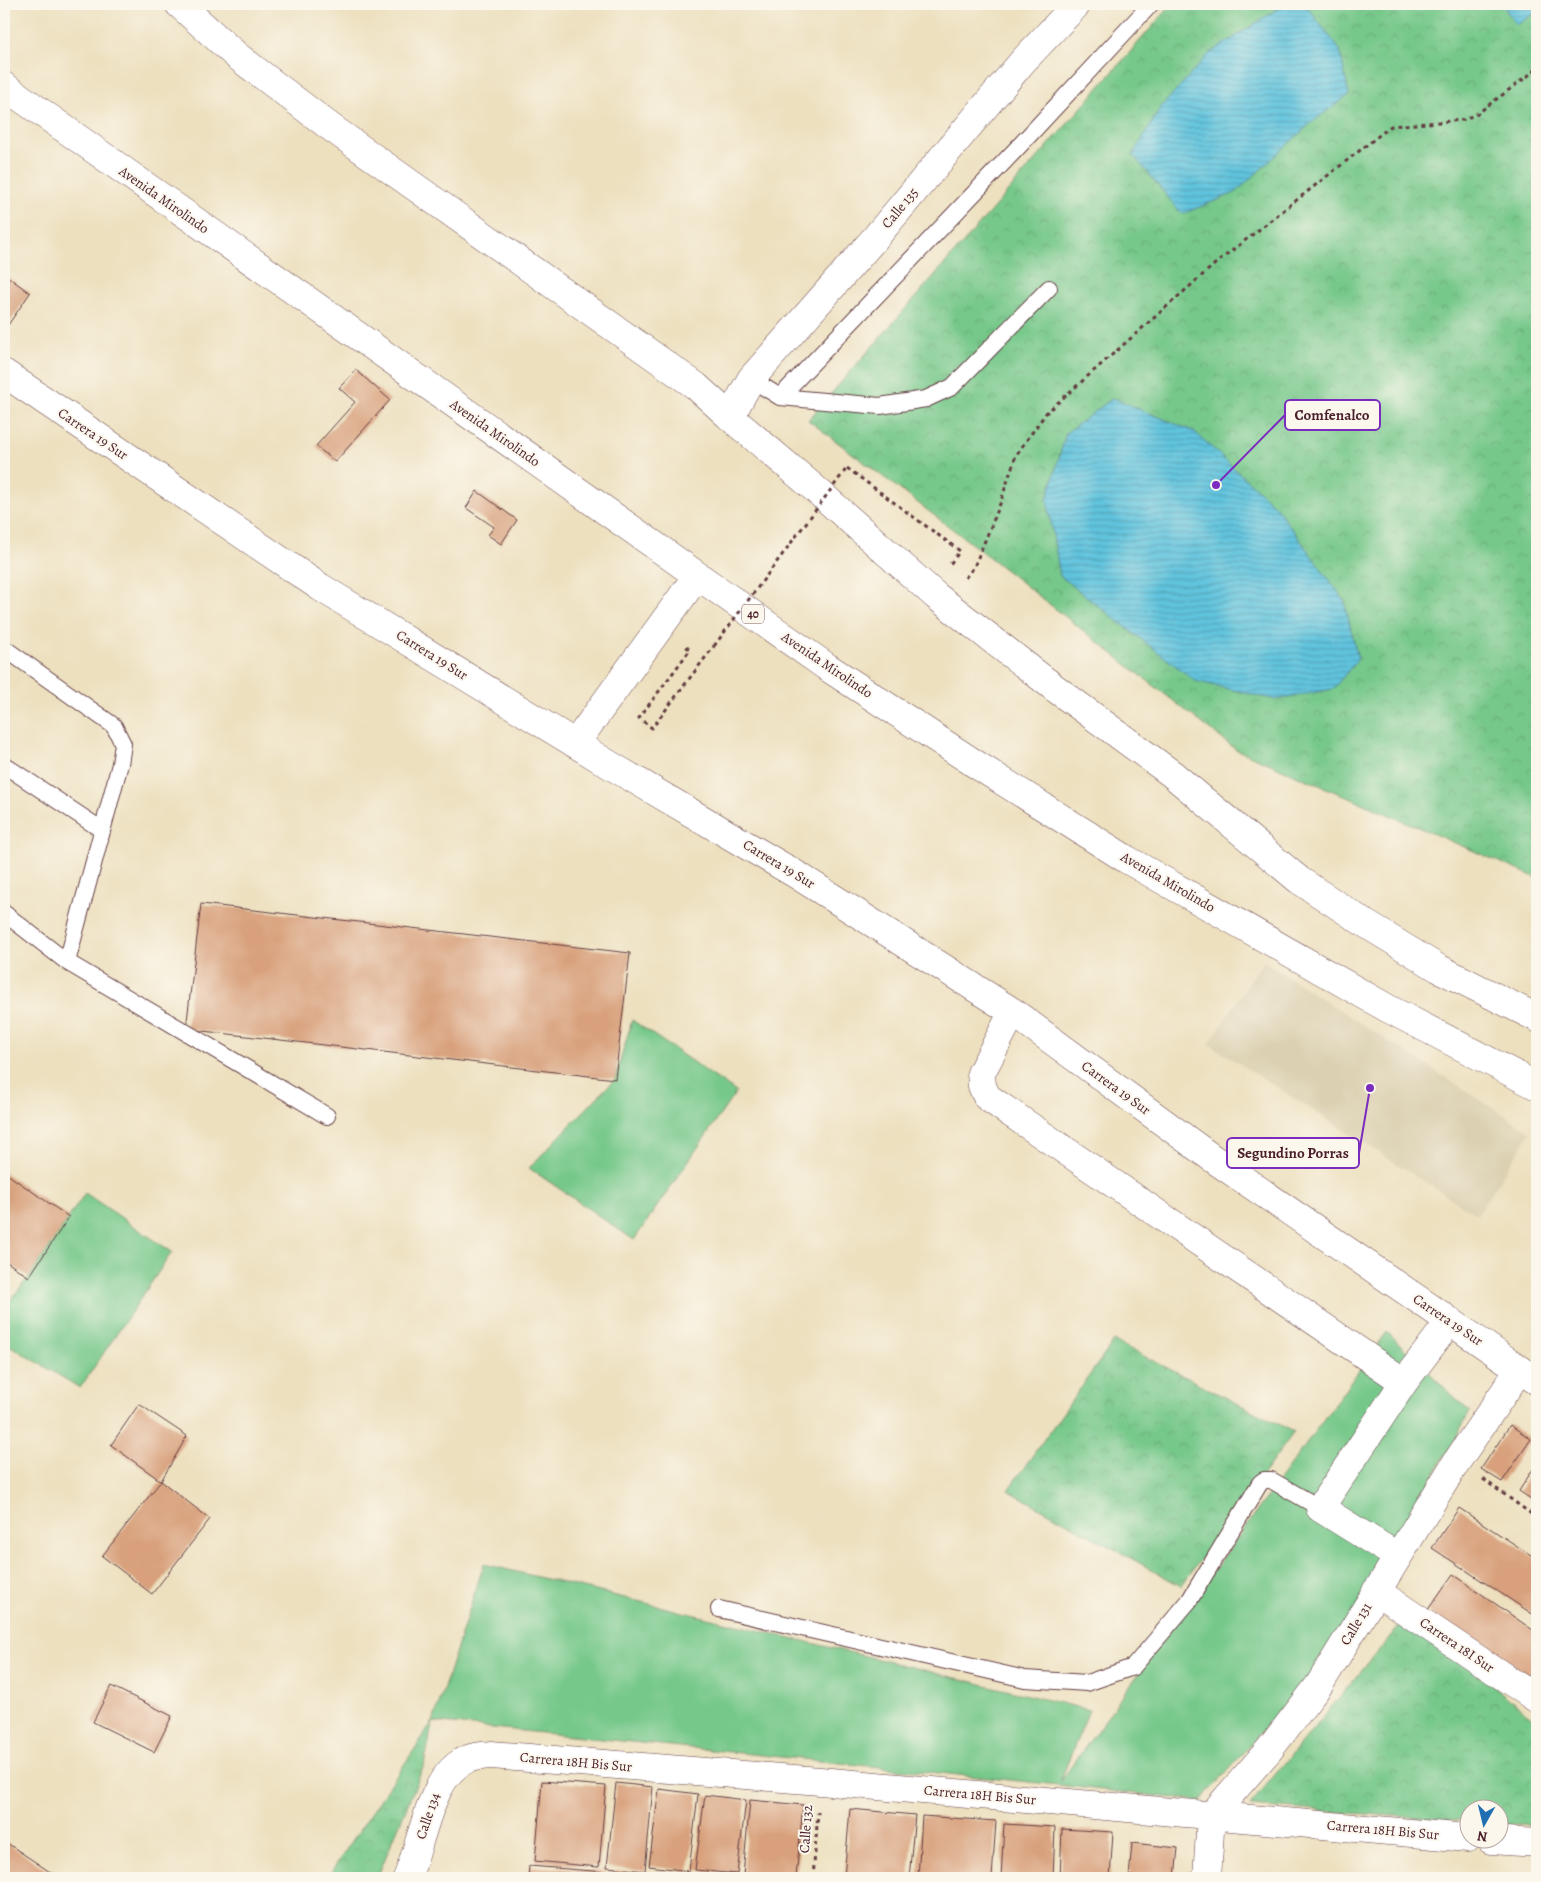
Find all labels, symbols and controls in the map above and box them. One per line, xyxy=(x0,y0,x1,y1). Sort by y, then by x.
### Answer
street label: Avenida Mirolindo xyxy=(114,161,213,238)
street label: Calle 135 xyxy=(877,184,923,232)
street label: Avenida Mirolindo xyxy=(445,394,544,471)
callout: Comfenalco xyxy=(1285,400,1380,430)
street label: Carrera 19 Sur xyxy=(54,403,132,465)
text: Comfenalco xyxy=(1295,405,1370,425)
road number: 40 xyxy=(742,604,764,624)
street label: Carrera 19 Sur xyxy=(393,625,472,685)
street label: Avenida Mirolindo xyxy=(777,627,876,703)
street label: Carrera 19 Sur xyxy=(739,835,819,893)
street label: Avenida Mirolindo xyxy=(1116,847,1219,917)
street label: Carrera 19 Sur xyxy=(1078,1057,1155,1120)
callout: Segundino Porras xyxy=(1227,1138,1359,1168)
text: Segundino Porras xyxy=(1237,1143,1349,1163)
street label: Carrera 19 Sur xyxy=(1409,1289,1487,1351)
street label: Calle 131 xyxy=(1336,1599,1376,1649)
street label: Carrera 18I Sur xyxy=(1416,1613,1499,1677)
street label: Carrera 18H Bis Sur xyxy=(519,1748,633,1776)
street label: Carrera 18H Bis Sur xyxy=(923,1781,1037,1809)
street label: Calle 134 xyxy=(411,1790,445,1842)
north arrow xyxy=(1458,1800,1508,1850)
street label: Calle 132 xyxy=(795,1804,817,1854)
street label: Carrera 18H Bis Sur xyxy=(1326,1816,1440,1844)
text: N xyxy=(1476,1826,1489,1846)

